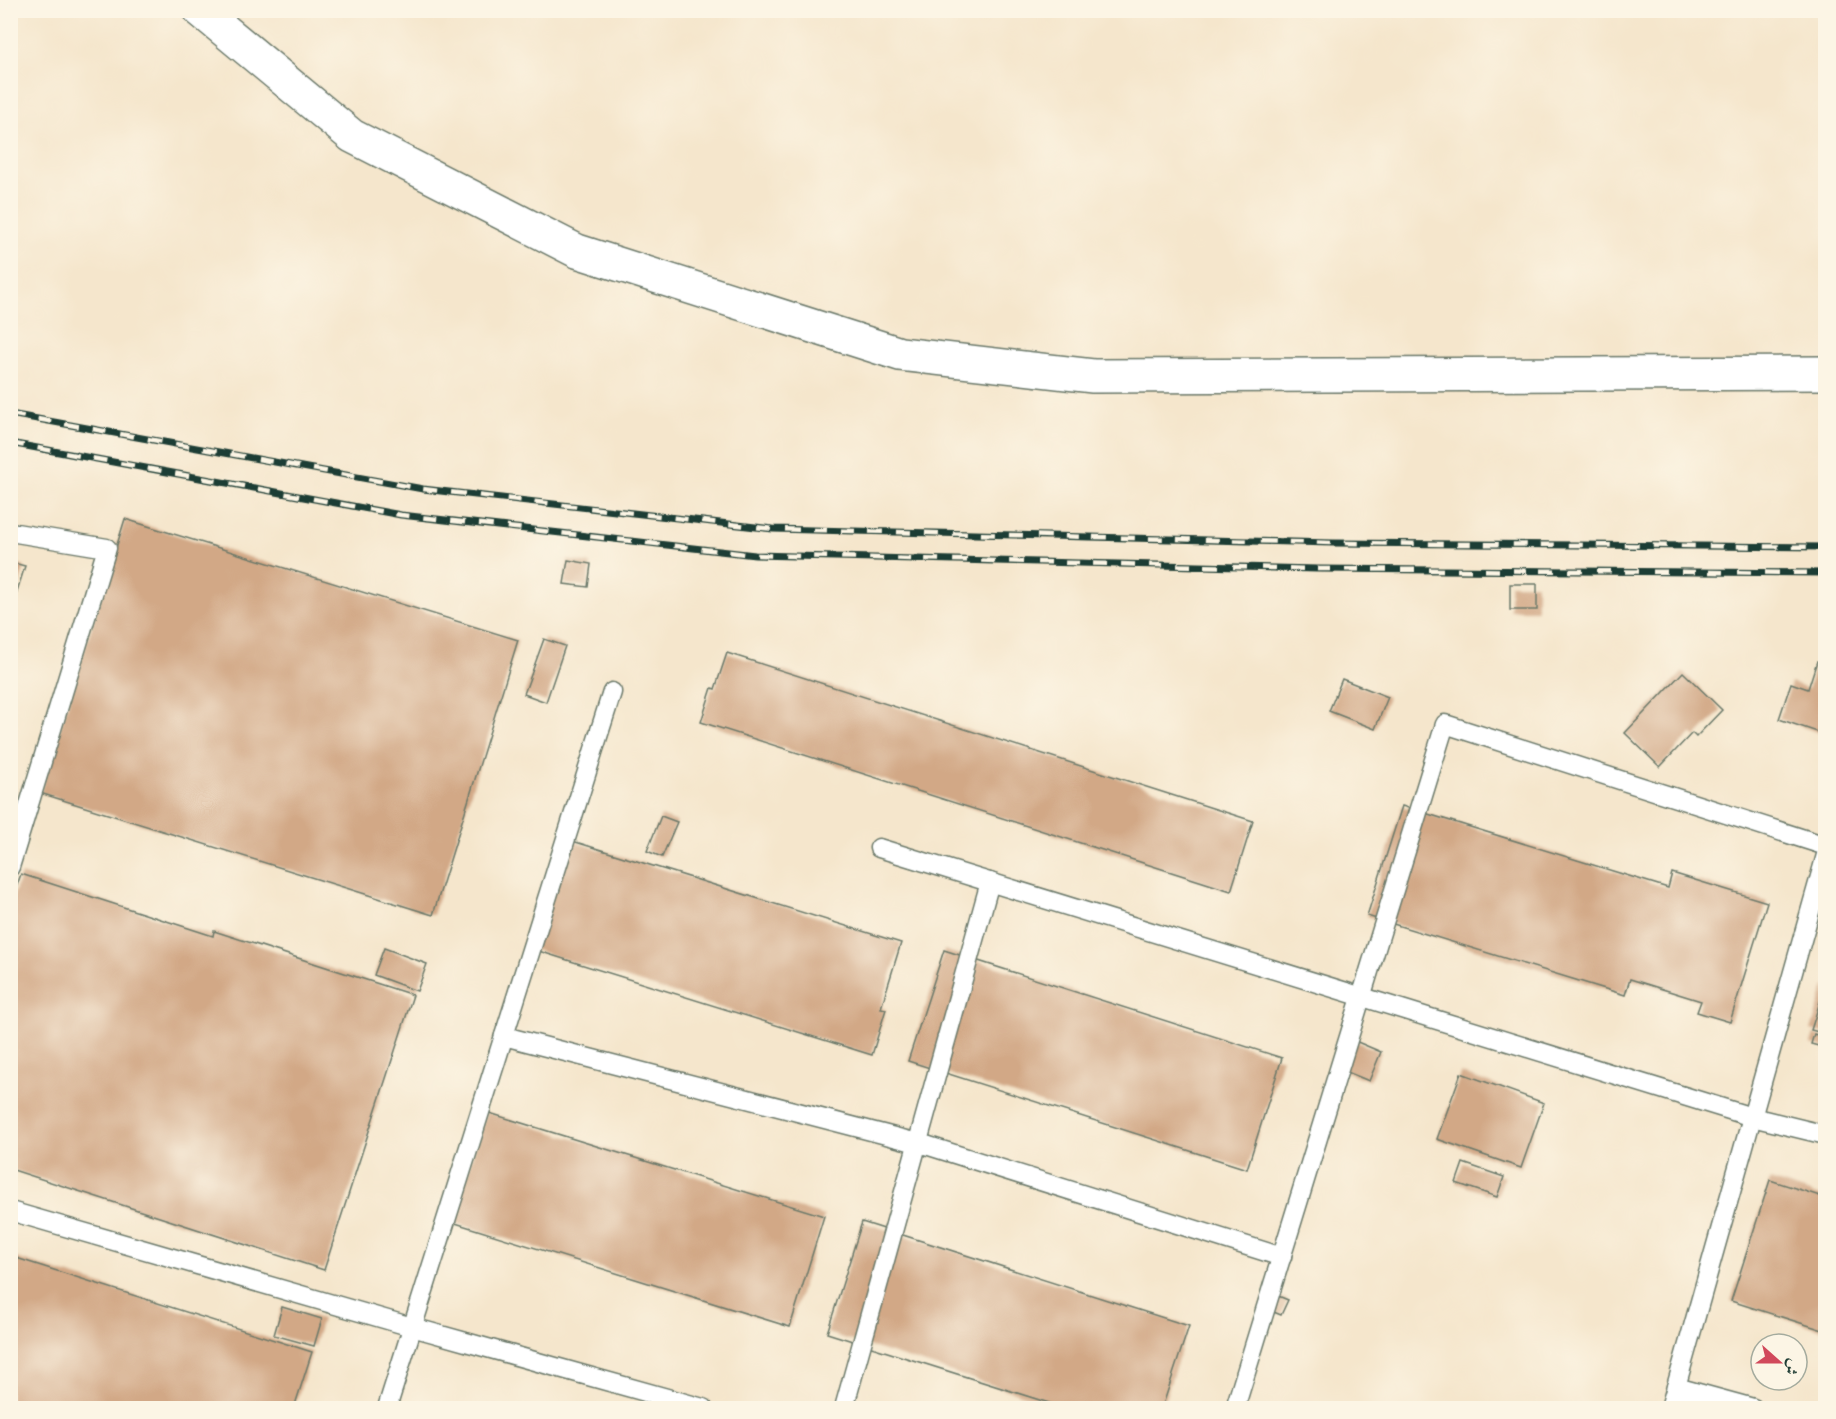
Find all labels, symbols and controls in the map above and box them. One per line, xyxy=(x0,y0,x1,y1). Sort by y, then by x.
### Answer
north arrow xyxy=(1749,1332,1809,1392)
text: ش xyxy=(1781,1356,1804,1378)

